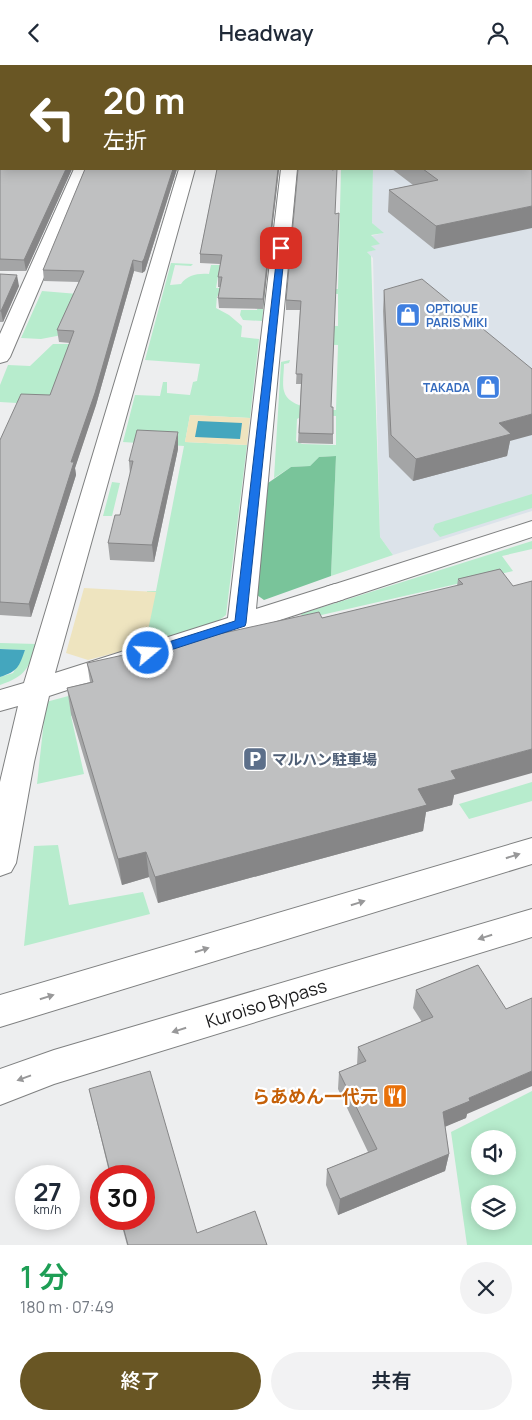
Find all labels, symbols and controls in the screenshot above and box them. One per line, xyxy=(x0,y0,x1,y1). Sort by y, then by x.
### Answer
text: Headway xyxy=(218,18,314,48)
icon: back xyxy=(20,19,48,47)
icon: person xyxy=(484,19,512,47)
text: 20 m xyxy=(103,77,185,125)
icon: left xyxy=(20,85,85,150)
text: 左折 xyxy=(103,125,147,155)
pin xyxy=(260,227,302,269)
icon: arrive xyxy=(267,234,295,262)
place label: OPTIQUE PARIS MIKI xyxy=(426,300,487,331)
shop icon: OPTIQUE PARIS MIKI xyxy=(395,302,421,328)
shop icon: TAKADA xyxy=(475,374,501,400)
place label: TAKADA xyxy=(423,379,470,396)
position arrow xyxy=(121,626,173,678)
parking icon: マルハン駐車場 xyxy=(242,746,268,772)
place label: マルハン駐車場 xyxy=(272,749,377,770)
one-way arrow xyxy=(506,852,521,860)
one-way arrow xyxy=(350,899,365,907)
one-way arrow xyxy=(478,934,493,941)
one-way arrow xyxy=(195,946,210,954)
street label: Kuroiso Bypass xyxy=(202,973,330,1033)
one-way arrow xyxy=(39,993,54,1001)
one-way arrow xyxy=(171,1026,186,1034)
one-way arrow xyxy=(16,1074,31,1082)
restaurant icon: らあめん一代元 xyxy=(382,1083,408,1109)
place label: らあめん一代元 xyxy=(252,1084,378,1108)
map controls xyxy=(471,1130,516,1230)
button: sound xyxy=(471,1130,516,1175)
speed limit sign: 30 xyxy=(90,1165,155,1230)
text: 27 xyxy=(33,1174,62,1209)
button: layers xyxy=(471,1185,516,1230)
text: km/h xyxy=(34,1201,61,1218)
text: 1 分 xyxy=(20,1256,69,1297)
button: close xyxy=(460,1262,512,1314)
text: 180 m · 07:49 xyxy=(20,1296,114,1318)
button: 終了 xyxy=(20,1352,261,1410)
button: 共有 xyxy=(271,1352,512,1410)

